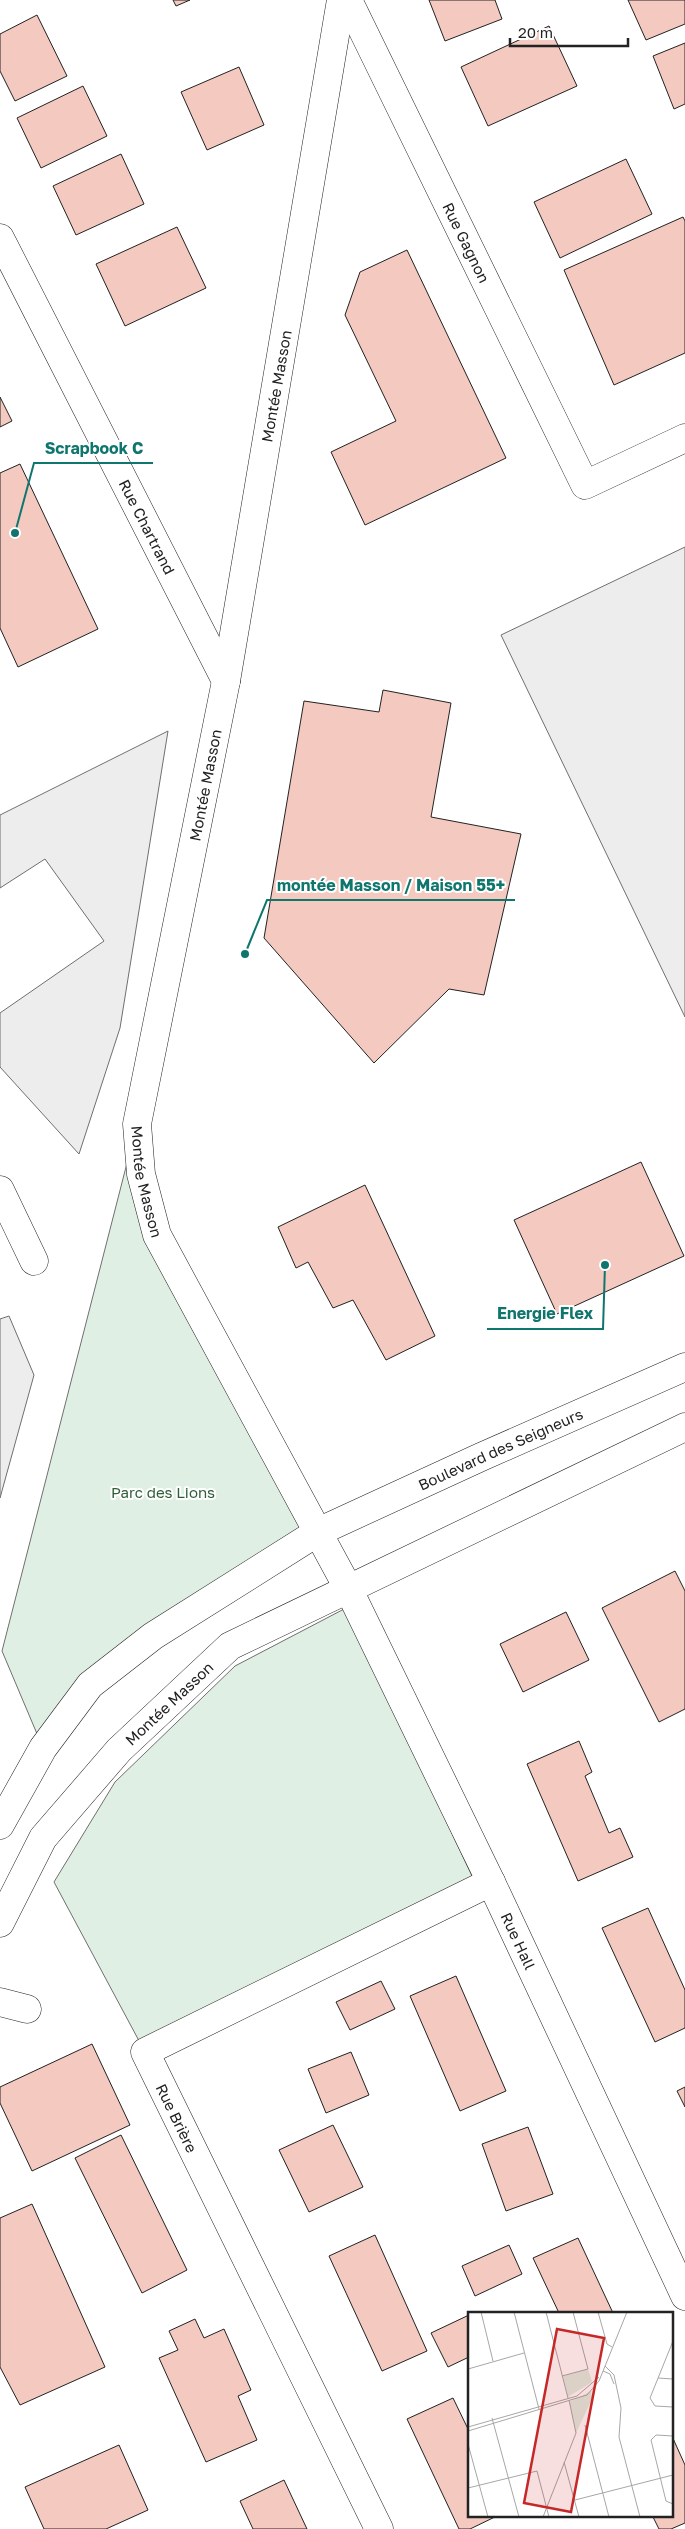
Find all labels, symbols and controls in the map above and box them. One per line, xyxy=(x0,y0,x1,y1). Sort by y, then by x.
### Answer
scale bar xyxy=(510,15,628,47)
text: 20 m xyxy=(518,23,553,41)
street label: Rue Gagnon xyxy=(439,199,494,286)
street label: Montée Masson xyxy=(257,328,295,444)
callout: Scrapbook C xyxy=(34,432,153,463)
text: Scrapbook C xyxy=(45,438,143,458)
street label: Rue Chartrand xyxy=(116,476,179,577)
street label: Montée Masson xyxy=(185,728,225,842)
callout: montée Masson / Maison 55+ xyxy=(267,869,515,900)
text: montée Masson / Maison 55+ xyxy=(277,875,505,895)
street label: Montée Masson xyxy=(128,1125,166,1239)
callout: Energie Flex xyxy=(487,1298,603,1329)
text: Energie Flex xyxy=(497,1303,594,1323)
street label: Boulevard des Seigneurs xyxy=(415,1404,585,1494)
park label: Parc des Lions xyxy=(111,1483,215,1501)
street label: Montée Masson xyxy=(121,1658,217,1749)
street label: Rue Hall xyxy=(498,1909,540,1973)
street label: Rue Brière xyxy=(153,2081,202,2156)
inset map xyxy=(468,2312,672,2516)

